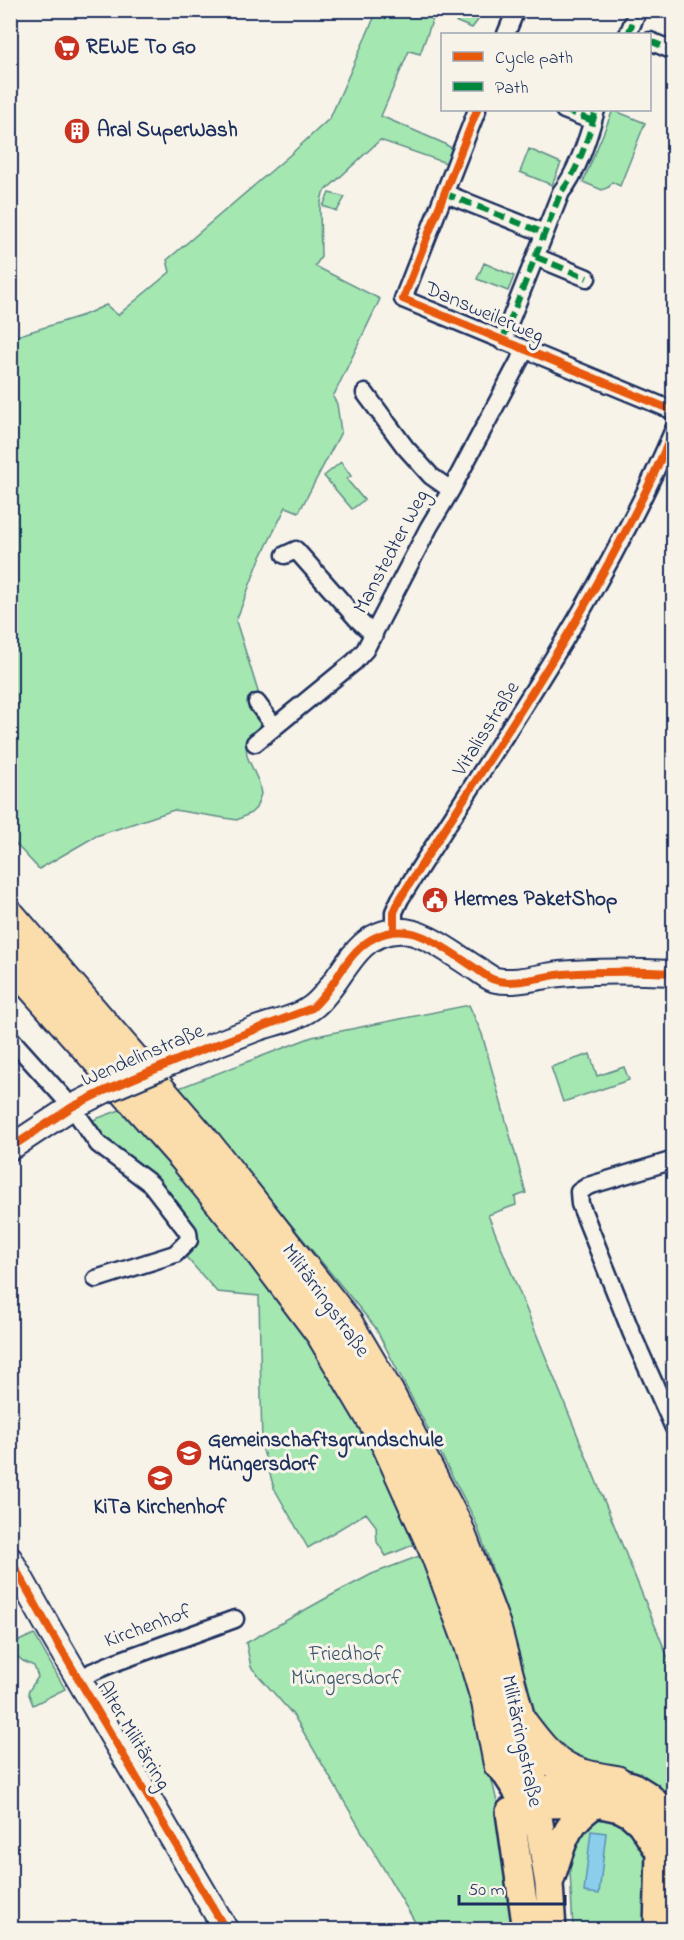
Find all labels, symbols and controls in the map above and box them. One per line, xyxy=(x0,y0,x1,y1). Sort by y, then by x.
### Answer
supermarket icon: REWE To Go xyxy=(52,33,82,63)
place label: REWE To Go xyxy=(86,33,196,63)
legend xyxy=(441,33,651,111)
text: Cycle path xyxy=(495,46,573,72)
text: Path xyxy=(495,76,529,102)
building icon: Aral SuperWash xyxy=(62,116,92,146)
place label: Aral SuperWash xyxy=(97,116,238,146)
street label: Dansweilerweg xyxy=(418,274,548,353)
street label: Manstedter Weg xyxy=(347,485,439,620)
street label: Vitalisstraße xyxy=(445,675,528,783)
public building icon: Hermes PaketShop xyxy=(420,885,450,915)
place label: Hermes PaketShop xyxy=(454,885,617,915)
street label: Wendelinstraße xyxy=(77,1016,210,1095)
street label: Militärringstraße xyxy=(272,1238,377,1366)
place label: Gemeinschaftsgrundschule Müngersdorf xyxy=(208,1426,444,1482)
school or university icon: Gemeinschaftsgrundschule Müngersdorf xyxy=(174,1438,204,1468)
school or university icon: KiTa Kirchenhof xyxy=(145,1463,175,1493)
place label: KiTa Kirchenhof xyxy=(94,1493,228,1523)
street label: Kirchenhof xyxy=(100,1597,196,1657)
park label: Friedhof Müngersdorf xyxy=(291,1640,401,1696)
street label: Militärringstraße xyxy=(490,1672,550,1811)
street label: Alter Militärring xyxy=(87,1676,177,1797)
scale bar xyxy=(459,1868,566,1906)
text: 50 m xyxy=(468,1878,505,1904)

